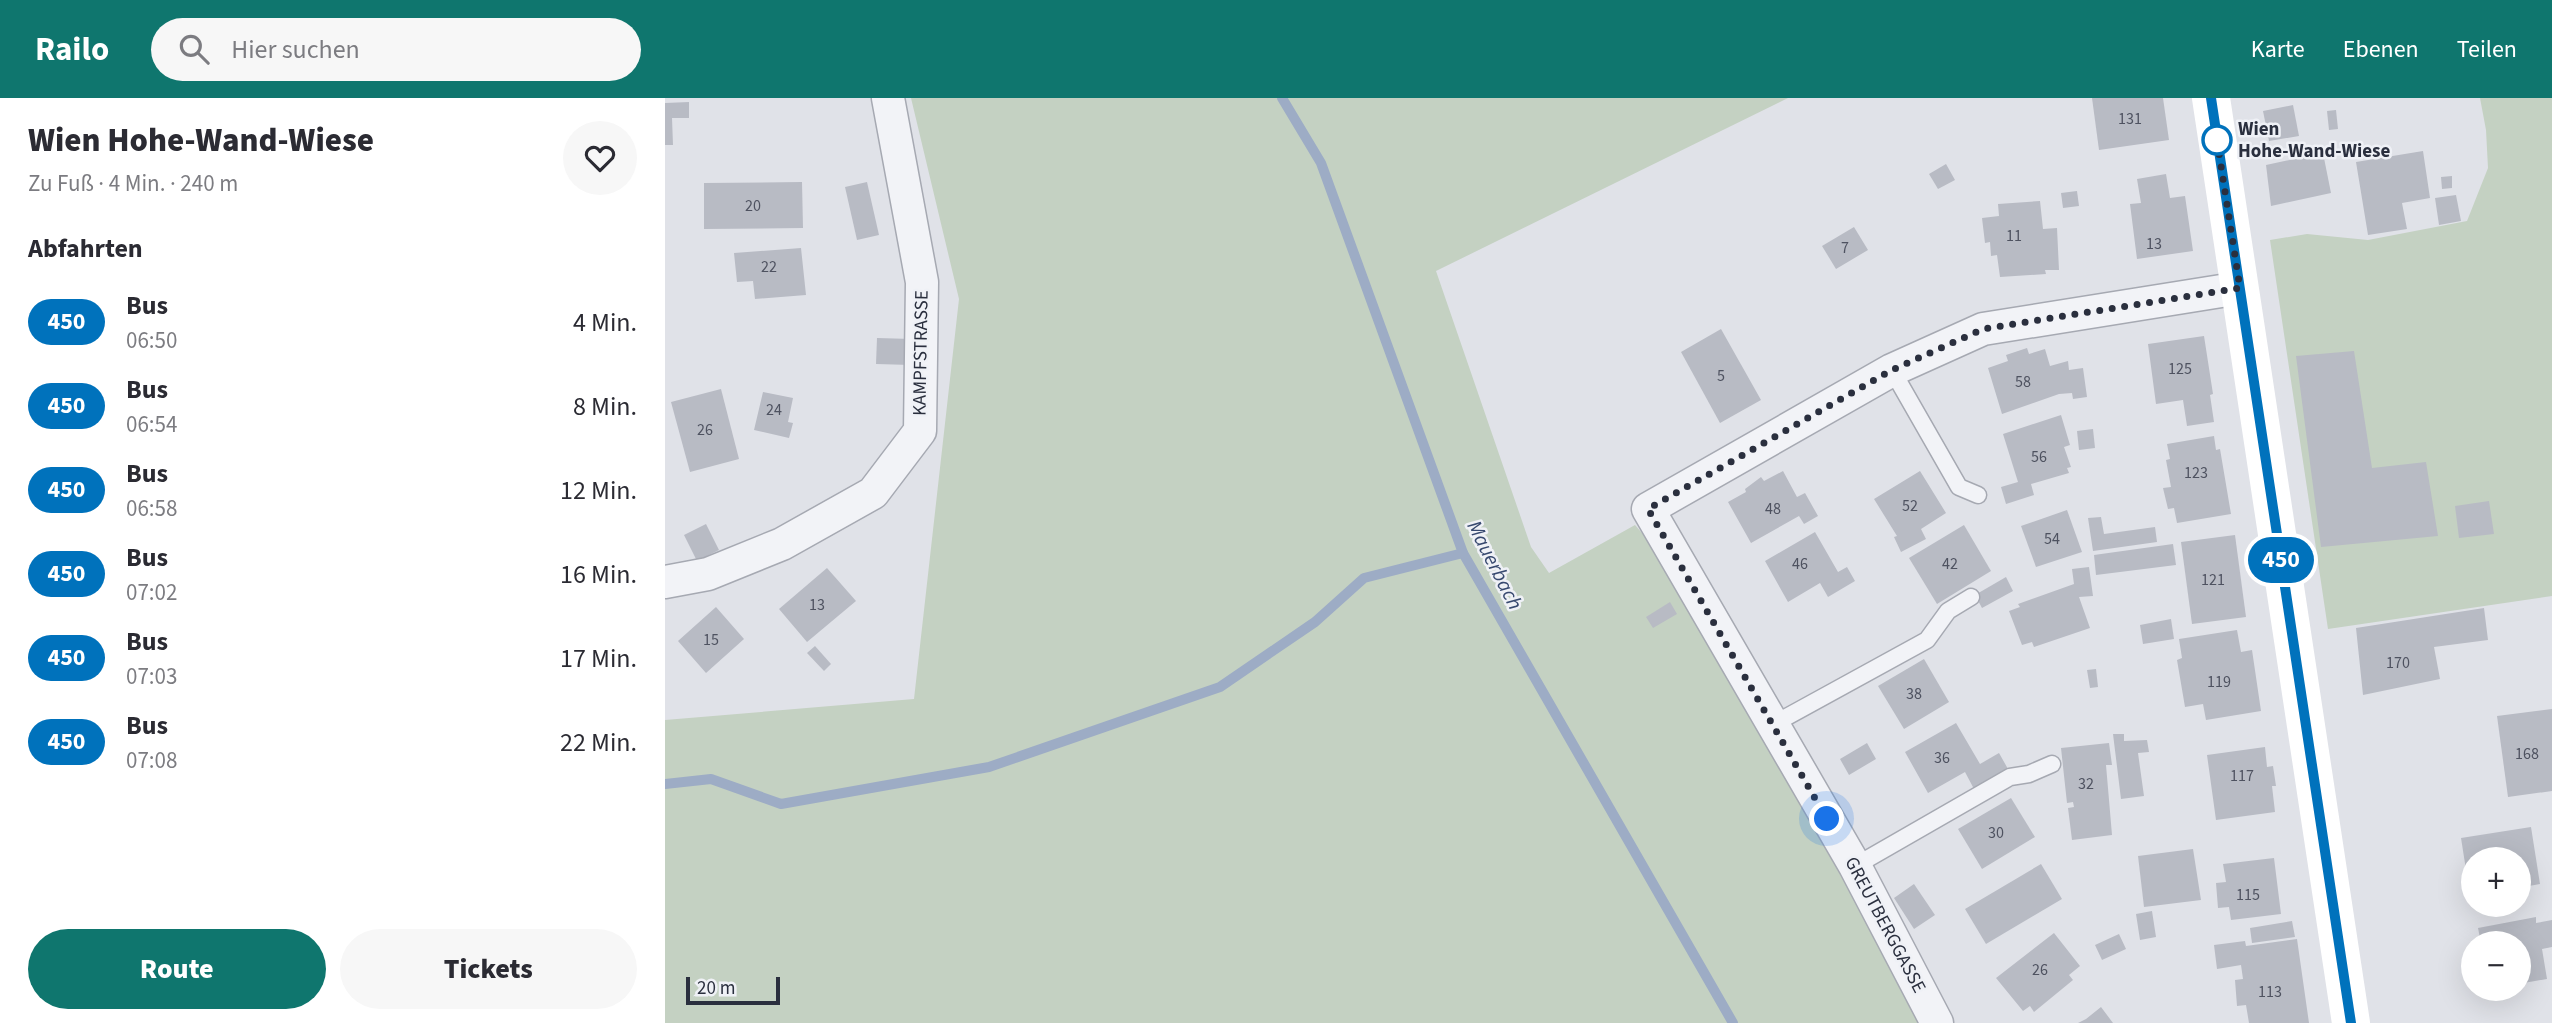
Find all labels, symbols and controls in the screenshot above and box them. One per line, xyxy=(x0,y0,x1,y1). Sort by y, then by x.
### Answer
search box xyxy=(151,18,641,81)
text: Railo xyxy=(35,26,109,73)
icon: search xyxy=(175,30,213,68)
text: Hier suchen xyxy=(231,31,360,68)
text: Karte xyxy=(2251,32,2305,67)
text: Ebenen xyxy=(2343,32,2419,67)
text: Teilen xyxy=(2457,32,2517,67)
house number: 131 xyxy=(2118,108,2142,130)
place label: Wien Hohe-Wand-Wiese xyxy=(2238,116,2390,165)
text: Wien Hohe-Wand-Wiese xyxy=(28,117,374,164)
button: heart xyxy=(563,121,637,195)
marker: Wien Hohe-Wand-Wiese xyxy=(2202,125,2232,155)
text: Zu Fuß · 4 Min. · 240 m xyxy=(28,167,238,200)
house number: 20 xyxy=(745,195,761,217)
house number: 11 xyxy=(2006,225,2022,247)
text: Abfahrten xyxy=(28,230,143,267)
house number: 13 xyxy=(2146,233,2162,255)
house number: 7 xyxy=(1841,237,1849,259)
house number: 22 xyxy=(761,256,777,278)
text: Bus xyxy=(126,287,168,324)
street label: KAMPFSTRASSE xyxy=(906,290,936,416)
text: 450 xyxy=(47,304,86,339)
text: 4 Min. xyxy=(573,304,637,341)
text: 06:50 xyxy=(126,324,177,357)
house number: 125 xyxy=(2168,358,2192,380)
house number: 5 xyxy=(1717,365,1725,387)
text: Bus xyxy=(126,371,168,408)
house number: 58 xyxy=(2015,371,2031,393)
text: 450 xyxy=(47,388,86,423)
text: 8 Min. xyxy=(573,388,637,425)
house number: 24 xyxy=(766,399,782,421)
text: 06:54 xyxy=(126,408,177,441)
house number: 26 xyxy=(697,419,713,441)
house number: 56 xyxy=(2031,446,2047,468)
text: Bus xyxy=(126,455,168,492)
house number: 123 xyxy=(2184,462,2208,484)
text: 450 xyxy=(47,472,86,507)
text: 12 Min. xyxy=(560,472,637,509)
text: 06:58 xyxy=(126,492,177,525)
house number: 52 xyxy=(1902,495,1918,517)
house number: 48 xyxy=(1765,498,1781,520)
water label: Mauerbach xyxy=(1460,515,1530,615)
house number: 54 xyxy=(2044,528,2060,550)
line badge: 450 xyxy=(2241,537,2321,583)
text: Bus xyxy=(126,539,168,576)
text: 450 xyxy=(2262,542,2300,577)
house number: 46 xyxy=(1792,553,1808,575)
house number: 42 xyxy=(1942,553,1958,575)
text: 450 xyxy=(47,556,86,591)
text: 16 Min. xyxy=(560,556,637,593)
house number: 121 xyxy=(2201,569,2225,591)
text: 07:02 xyxy=(126,576,177,609)
house number: 13 xyxy=(809,594,825,616)
text: Bus xyxy=(126,623,168,660)
house number: 15 xyxy=(703,629,719,651)
text: 450 xyxy=(47,640,86,675)
text: 17 Min. xyxy=(560,640,637,677)
house number: 170 xyxy=(2386,652,2410,674)
text: 07:03 xyxy=(126,660,177,693)
house number: 119 xyxy=(2207,671,2231,693)
house number: 38 xyxy=(1906,683,1922,705)
text: Bus xyxy=(126,707,168,744)
text: 450 xyxy=(47,724,86,759)
text: 22 Min. xyxy=(560,724,637,761)
house number: 168 xyxy=(2515,743,2539,765)
text: 07:08 xyxy=(126,744,177,777)
house number: 36 xyxy=(1934,747,1950,769)
house number: 117 xyxy=(2230,765,2254,787)
house number: 32 xyxy=(2078,773,2094,795)
your location xyxy=(1809,801,1844,836)
house number: 30 xyxy=(1988,822,2004,844)
map controls xyxy=(2461,847,2531,1001)
button: + xyxy=(2461,847,2531,917)
street label: GREUTBERGGASSE xyxy=(1838,852,1932,998)
house number: 115 xyxy=(2236,884,2260,906)
button: Route xyxy=(28,929,326,1009)
button: Tickets xyxy=(340,929,637,1009)
button: − xyxy=(2461,931,2531,1001)
house number: 26 xyxy=(2032,959,2048,981)
scale bar xyxy=(686,974,781,1006)
text: 20 m xyxy=(697,975,735,1002)
house number: 113 xyxy=(2258,981,2282,1003)

